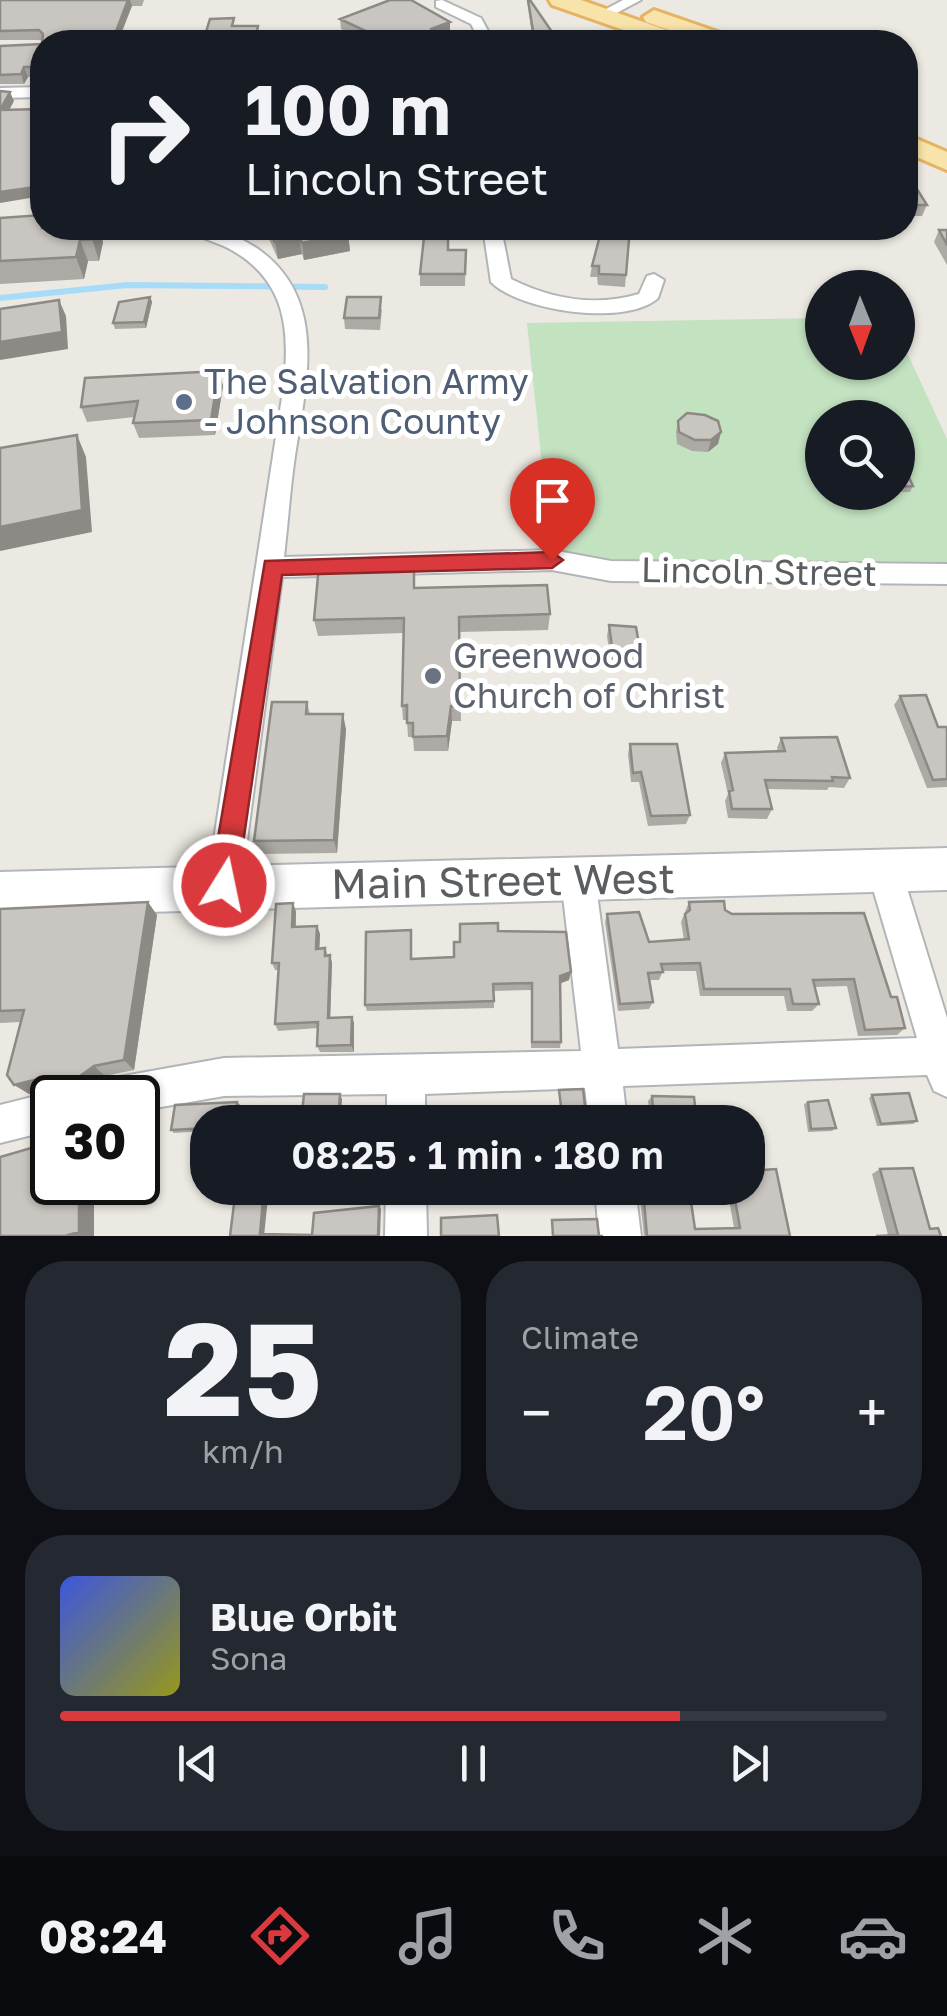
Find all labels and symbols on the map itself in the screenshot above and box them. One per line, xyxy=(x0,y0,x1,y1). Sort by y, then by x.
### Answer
north arrow xyxy=(805,270,915,380)
place label: The Salvation Army - Johnson County xyxy=(204,360,529,442)
marker: The Salvation Army - Johnson County xyxy=(173,391,195,413)
pin xyxy=(510,458,595,561)
street label: Lincoln Street xyxy=(641,548,877,594)
place label: Greenwood Church of Christ xyxy=(453,634,725,716)
marker: Greenwood Church of Christ xyxy=(422,665,444,687)
position arrow xyxy=(172,833,276,937)
street label: Main Street West xyxy=(330,852,676,908)
speed limit sign: 30 xyxy=(30,1075,160,1205)

